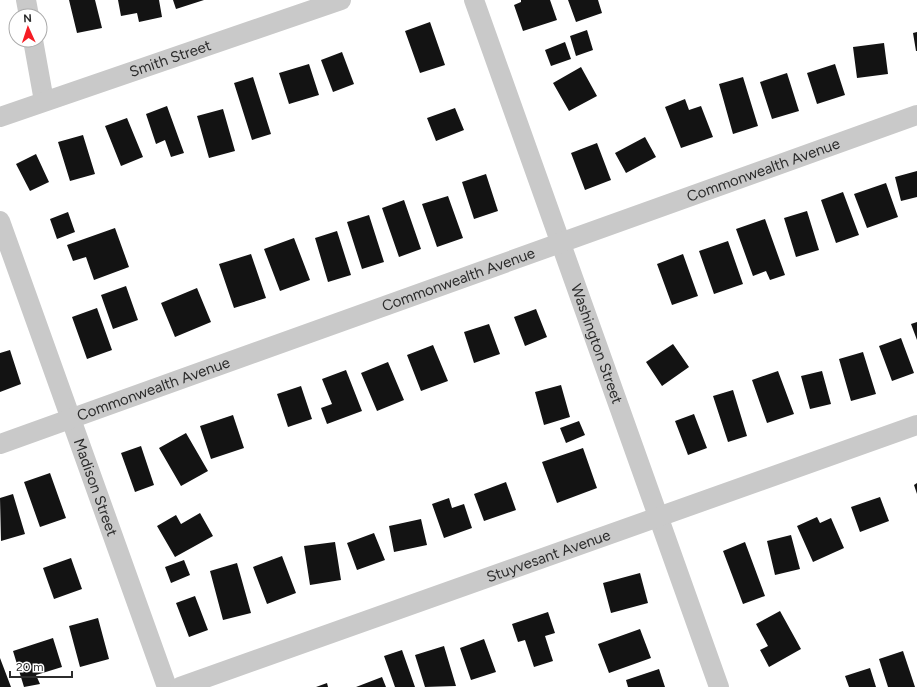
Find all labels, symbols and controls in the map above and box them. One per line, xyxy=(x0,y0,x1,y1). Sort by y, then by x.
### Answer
north arrow xyxy=(8,8,48,48)
text: N xyxy=(23,12,32,25)
street label: Smith Street xyxy=(127,36,214,81)
street label: Commonwealth Avenue xyxy=(684,134,842,206)
street label: Commonwealth Avenue xyxy=(379,244,537,315)
street label: Washington Street xyxy=(567,281,626,406)
street label: Commonwealth Avenue xyxy=(74,353,232,425)
street label: Madison Street xyxy=(70,436,121,539)
street label: Stuyvesant Avenue xyxy=(484,526,613,586)
scale bar xyxy=(10,653,72,679)
text: 20 m xyxy=(16,660,44,674)

